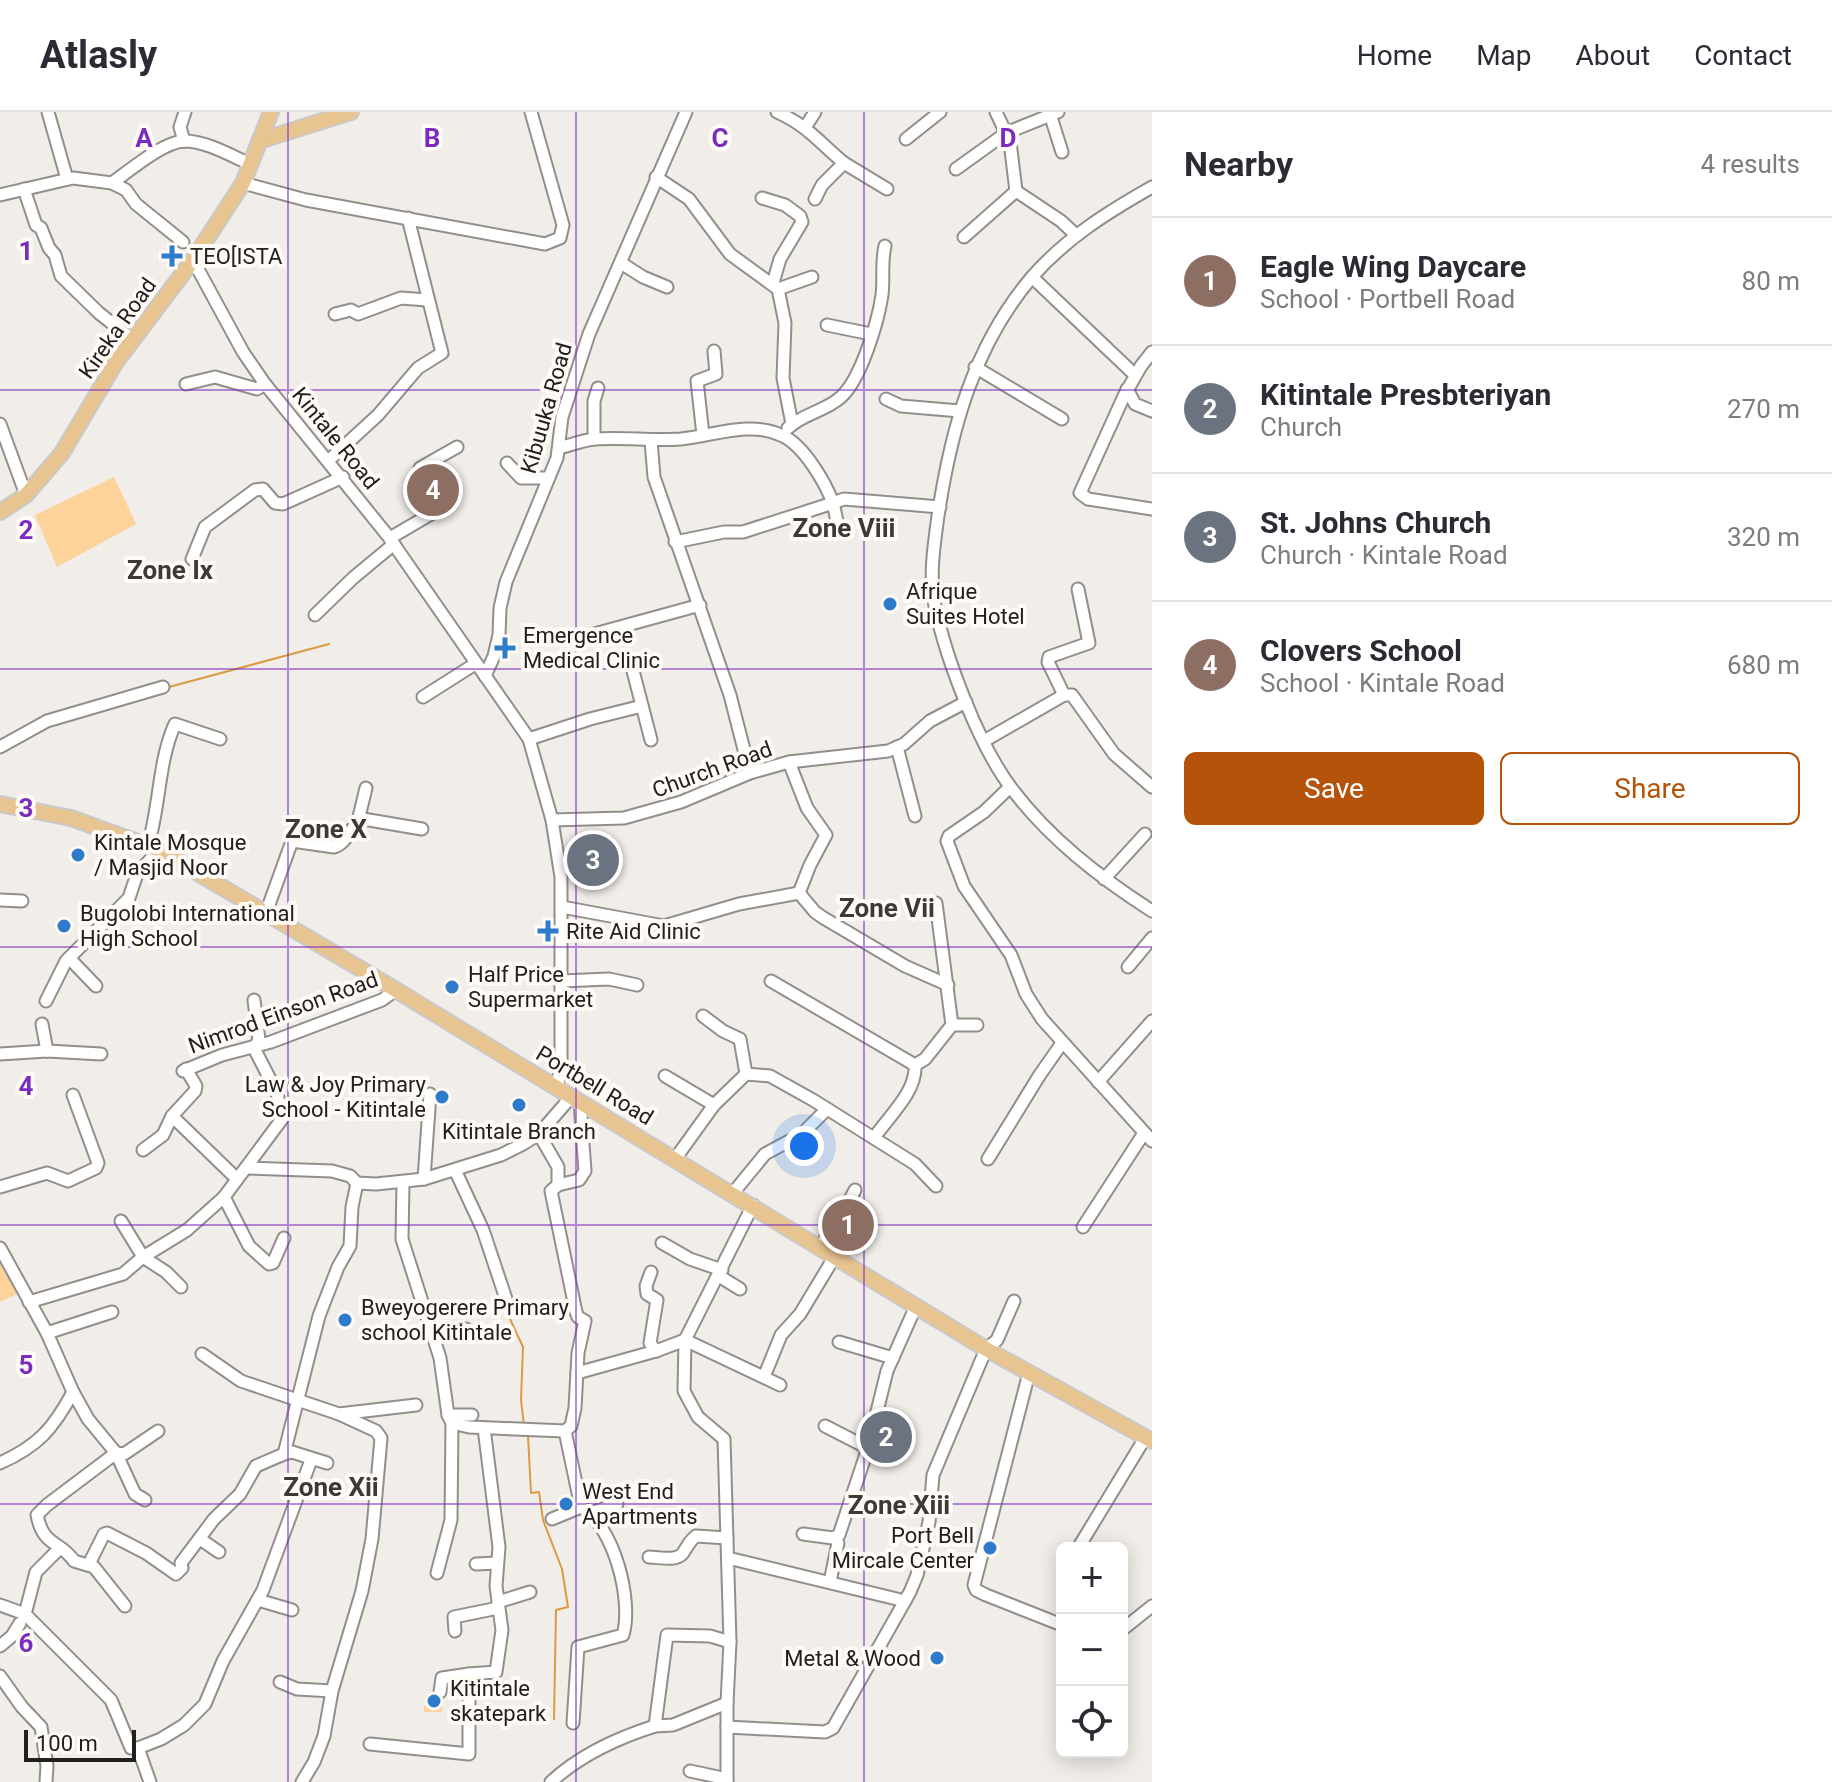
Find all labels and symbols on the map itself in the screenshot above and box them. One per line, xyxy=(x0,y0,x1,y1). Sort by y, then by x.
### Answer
text: A xyxy=(135,123,153,153)
text: B xyxy=(424,123,440,153)
text: C xyxy=(711,123,729,153)
text: D xyxy=(1000,123,1016,153)
text: 1 xyxy=(19,236,33,266)
place label: TEO[ISTA xyxy=(190,244,283,269)
marker: TEO[ISTA xyxy=(161,245,183,267)
street label: Kireka Road xyxy=(74,273,161,383)
street label: Kibuuka Road xyxy=(516,340,577,476)
street label: Kintale Road xyxy=(287,382,384,494)
pin: 4 xyxy=(407,460,459,520)
district label: Zone Viii xyxy=(793,513,895,543)
text: 2 xyxy=(19,515,33,545)
district label: Zone Ix xyxy=(127,555,214,585)
place label: Afrique Suites Hotel xyxy=(906,579,1025,629)
marker: Afrique Suites Hotel xyxy=(881,595,899,613)
place label: Emergence Medical Clinic xyxy=(523,623,660,673)
marker: Emergence Medical Clinic xyxy=(494,637,516,659)
street label: Church Road xyxy=(649,736,775,803)
text: 3 xyxy=(19,793,33,823)
district label: Zone X xyxy=(285,814,367,844)
place label: Kintale Mosque / Masjid Noor xyxy=(94,830,246,880)
pin: 3 xyxy=(567,830,619,890)
marker: Kintale Mosque / Masjid Noor xyxy=(69,846,87,864)
district label: Zone Vii xyxy=(839,893,935,923)
place label: Bugolobi International High School xyxy=(80,901,295,951)
marker: Bugolobi International High School xyxy=(55,917,73,935)
place label: Rite Aid Clinic xyxy=(566,919,701,944)
marker: Rite Aid Clinic xyxy=(537,920,559,942)
place label: Half Price Supermarket xyxy=(468,962,593,1012)
street label: Nimrod Einson Road xyxy=(185,967,381,1058)
marker: Half Price Supermarket xyxy=(443,978,461,996)
street label: Portbell Road xyxy=(532,1041,658,1130)
text: 4 xyxy=(19,1071,34,1101)
place label: Law & Joy Primary School - Kitintale xyxy=(245,1072,427,1122)
marker: Law & Joy Primary School - Kitintale xyxy=(433,1088,451,1106)
marker: Kitintale Branch xyxy=(510,1096,528,1114)
place label: Kitintale Branch xyxy=(442,1119,596,1144)
your location xyxy=(784,1126,824,1166)
pin: 1 xyxy=(822,1195,874,1255)
place label: Bweyogerere Primary school Kitintale xyxy=(361,1295,569,1345)
marker: Bweyogerere Primary school Kitintale xyxy=(336,1311,354,1329)
text: 5 xyxy=(19,1350,33,1380)
pin: 2 xyxy=(860,1407,912,1467)
district label: Zone Xii xyxy=(283,1472,379,1502)
place label: West End Apartments xyxy=(582,1479,698,1529)
district label: Zone Xiii xyxy=(848,1490,950,1520)
marker: West End Apartments xyxy=(557,1495,575,1513)
place label: Port Bell Mircale Center xyxy=(832,1523,975,1573)
marker: Port Bell Mircale Center xyxy=(981,1539,999,1557)
text: 6 xyxy=(19,1628,34,1658)
place label: Metal & Wood xyxy=(784,1646,921,1671)
marker: Metal & Wood xyxy=(928,1649,946,1667)
place label: Kitintale skatepark xyxy=(450,1676,547,1726)
marker: Kitintale skatepark xyxy=(425,1692,443,1710)
scale bar xyxy=(24,1726,136,1762)

